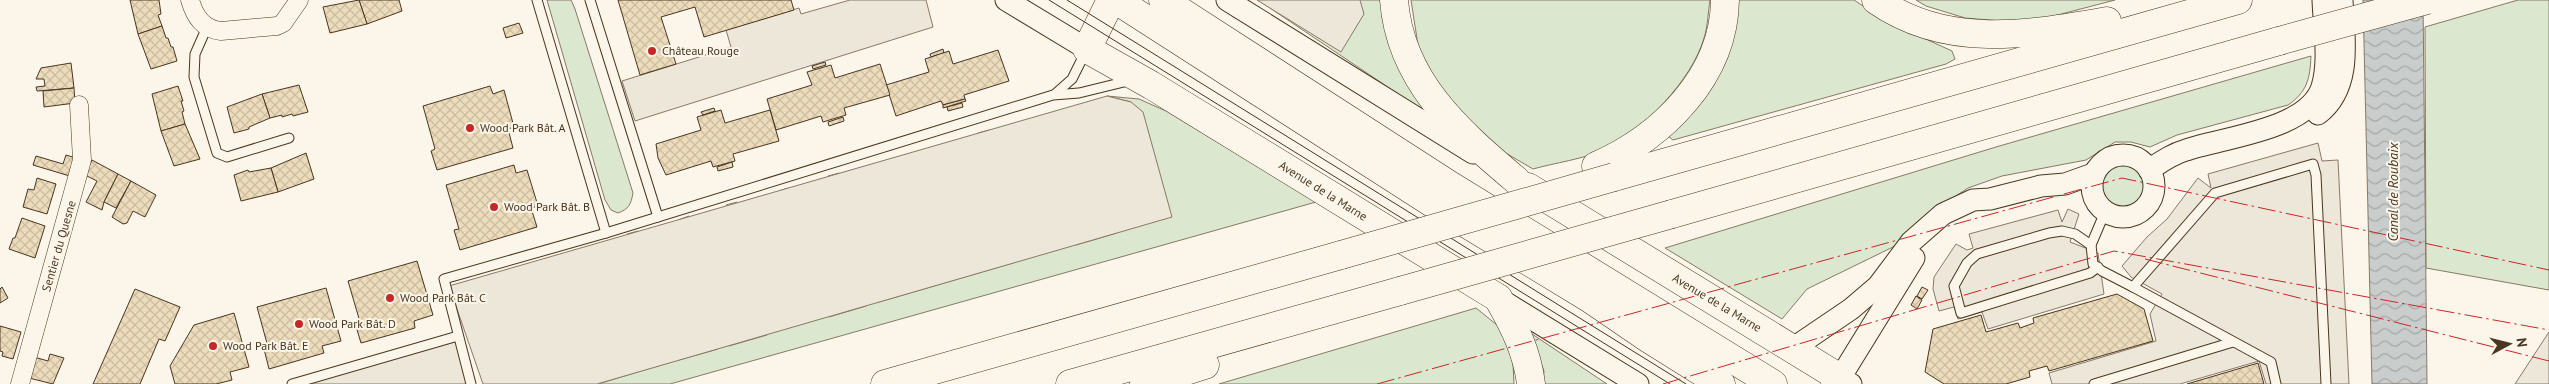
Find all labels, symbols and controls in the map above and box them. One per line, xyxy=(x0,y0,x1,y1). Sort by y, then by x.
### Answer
place label: Château Rouge xyxy=(662,43,739,58)
marker: Château Rouge xyxy=(646,45,658,57)
place label: Wood Park Bât. A xyxy=(480,120,566,135)
marker: Wood Park Bât. A xyxy=(464,122,476,134)
water label: Canal de Roubaix xyxy=(2384,141,2402,241)
street label: Avenue de la Marne xyxy=(1276,157,1370,224)
street label: Sentier du Quesne xyxy=(38,198,79,293)
place label: Wood Park Bât. B xyxy=(504,199,590,214)
marker: Wood Park Bât. B xyxy=(488,201,500,213)
street label: Avenue de la Marne xyxy=(1670,270,1765,335)
place label: Wood Park Bât. C xyxy=(400,290,486,305)
marker: Wood Park Bât. C xyxy=(384,292,396,304)
place label: Wood Park Bât. D xyxy=(309,316,396,331)
marker: Wood Park Bât. D xyxy=(293,318,305,330)
north arrow xyxy=(2484,319,2534,369)
text: N xyxy=(2512,337,2531,348)
place label: Wood Park Bât. E xyxy=(223,338,308,353)
marker: Wood Park Bât. E xyxy=(207,340,219,352)

